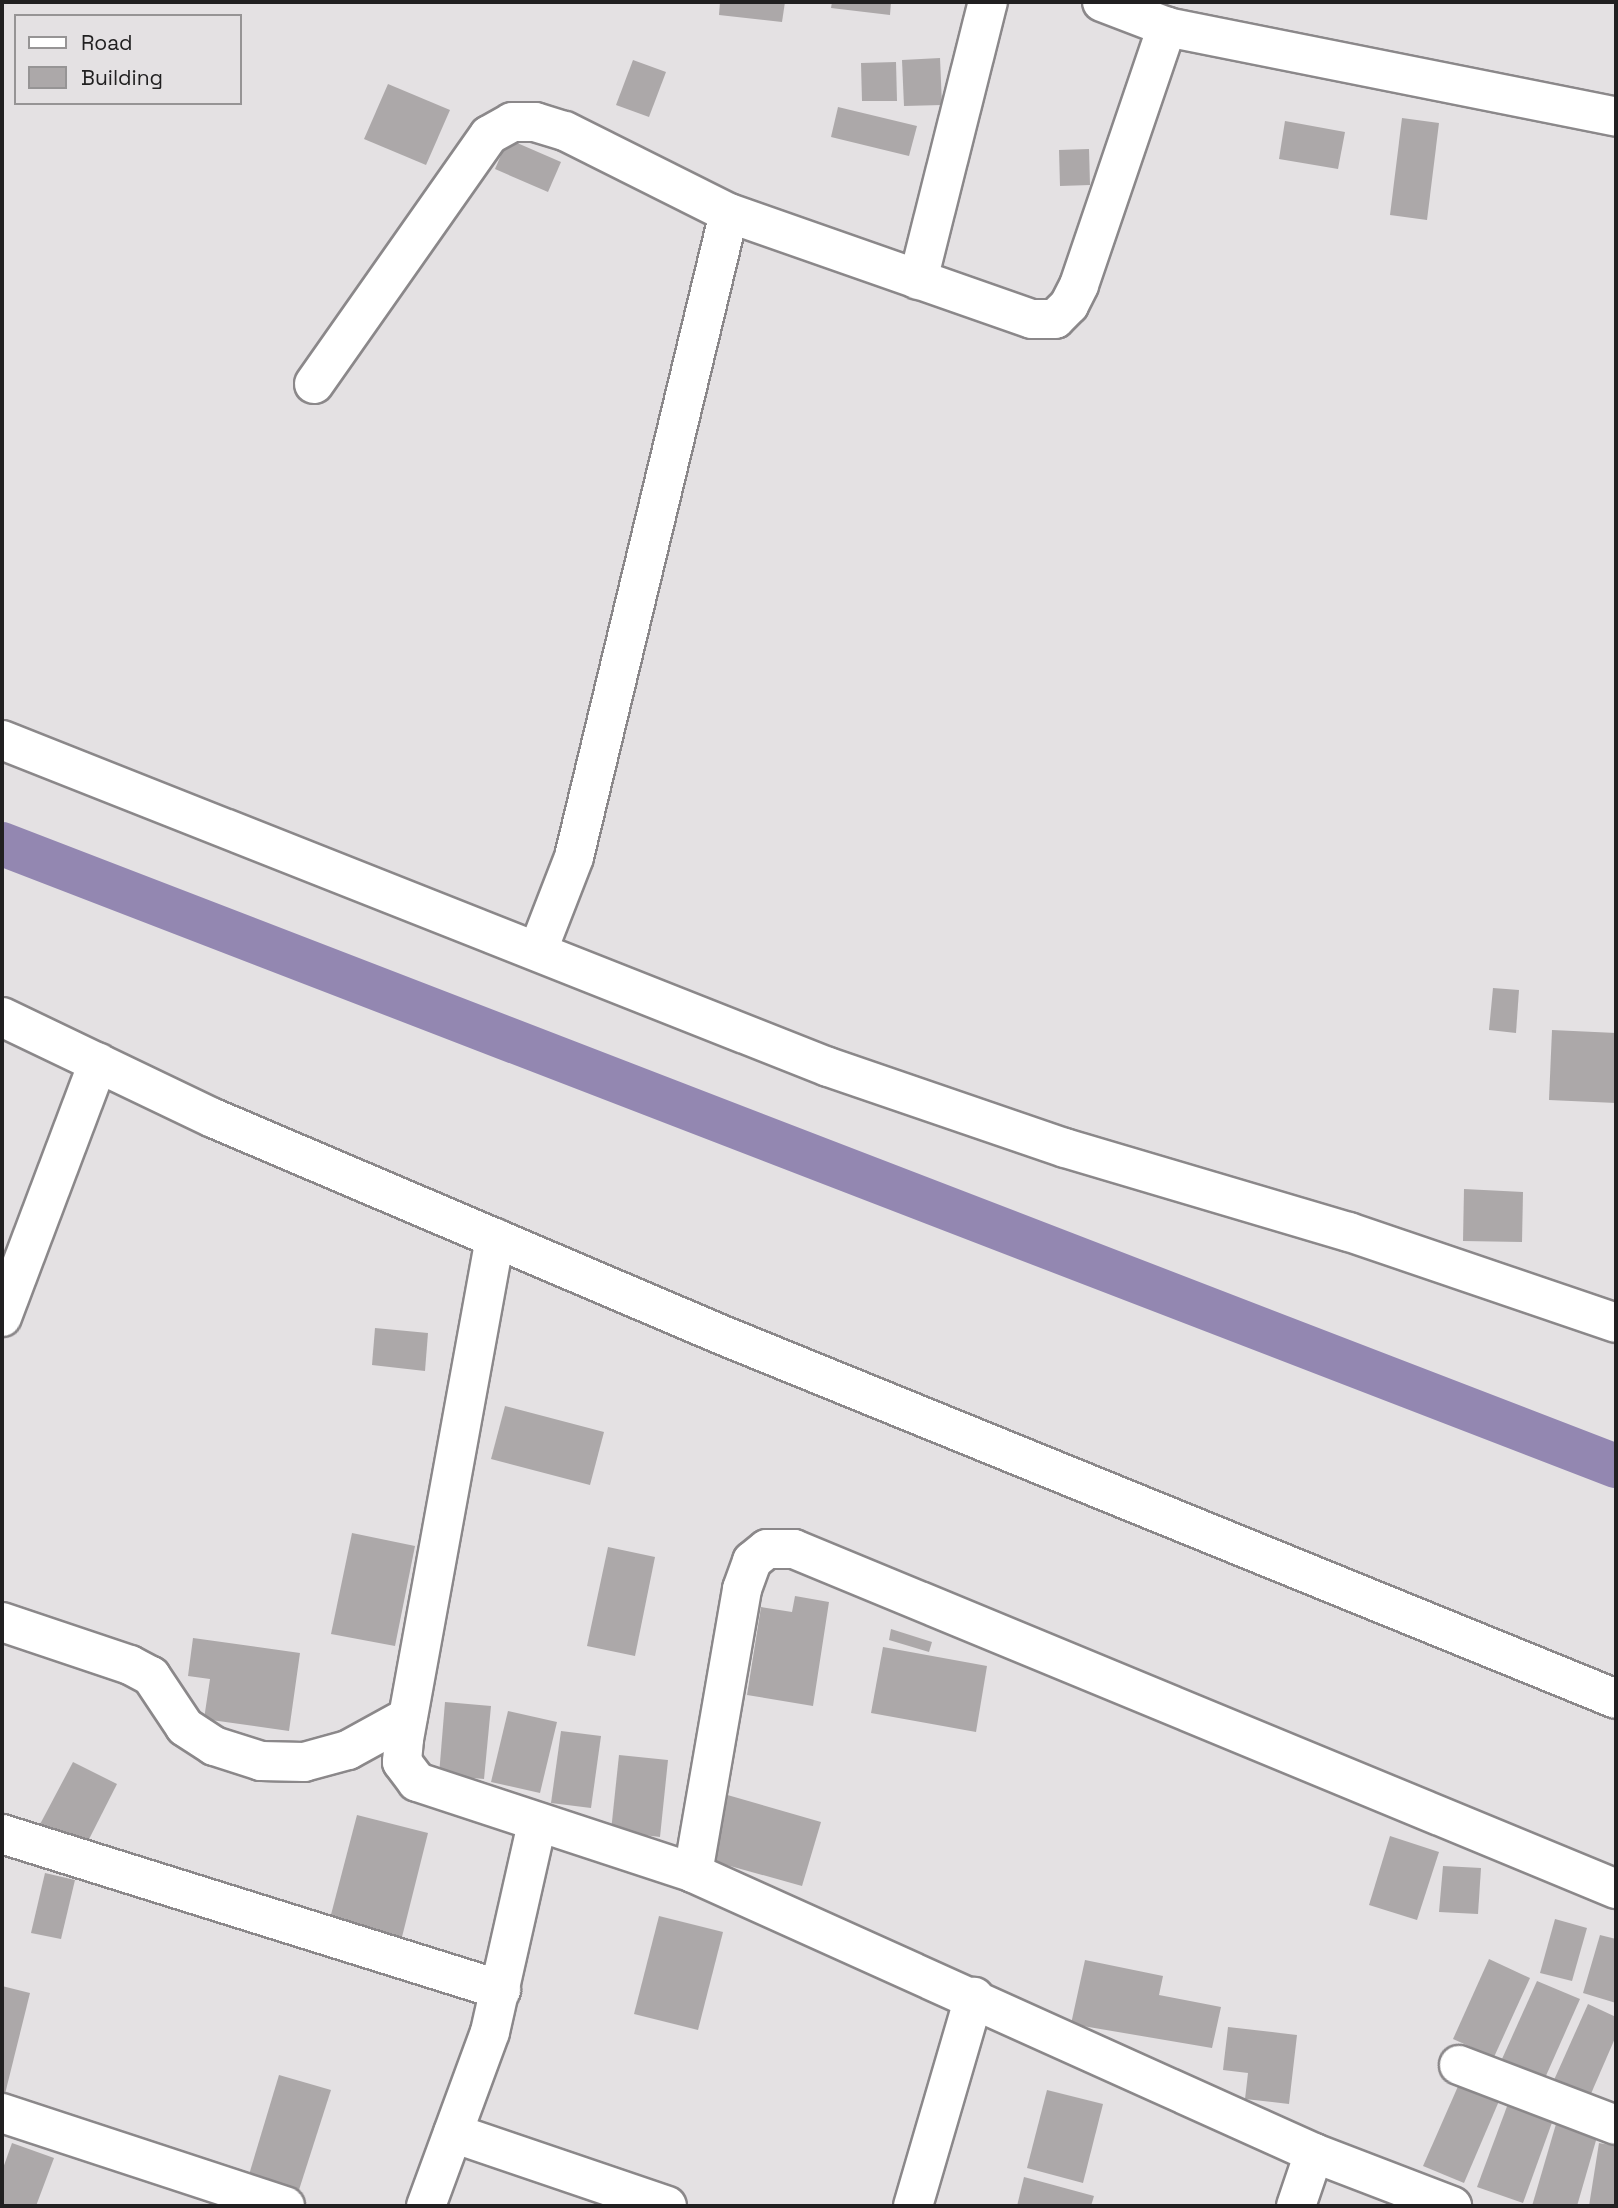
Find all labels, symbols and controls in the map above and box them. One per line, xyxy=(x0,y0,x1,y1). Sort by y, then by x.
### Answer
legend xyxy=(14,14,242,105)
text: Road xyxy=(81,29,133,56)
text: Building xyxy=(81,64,163,91)

